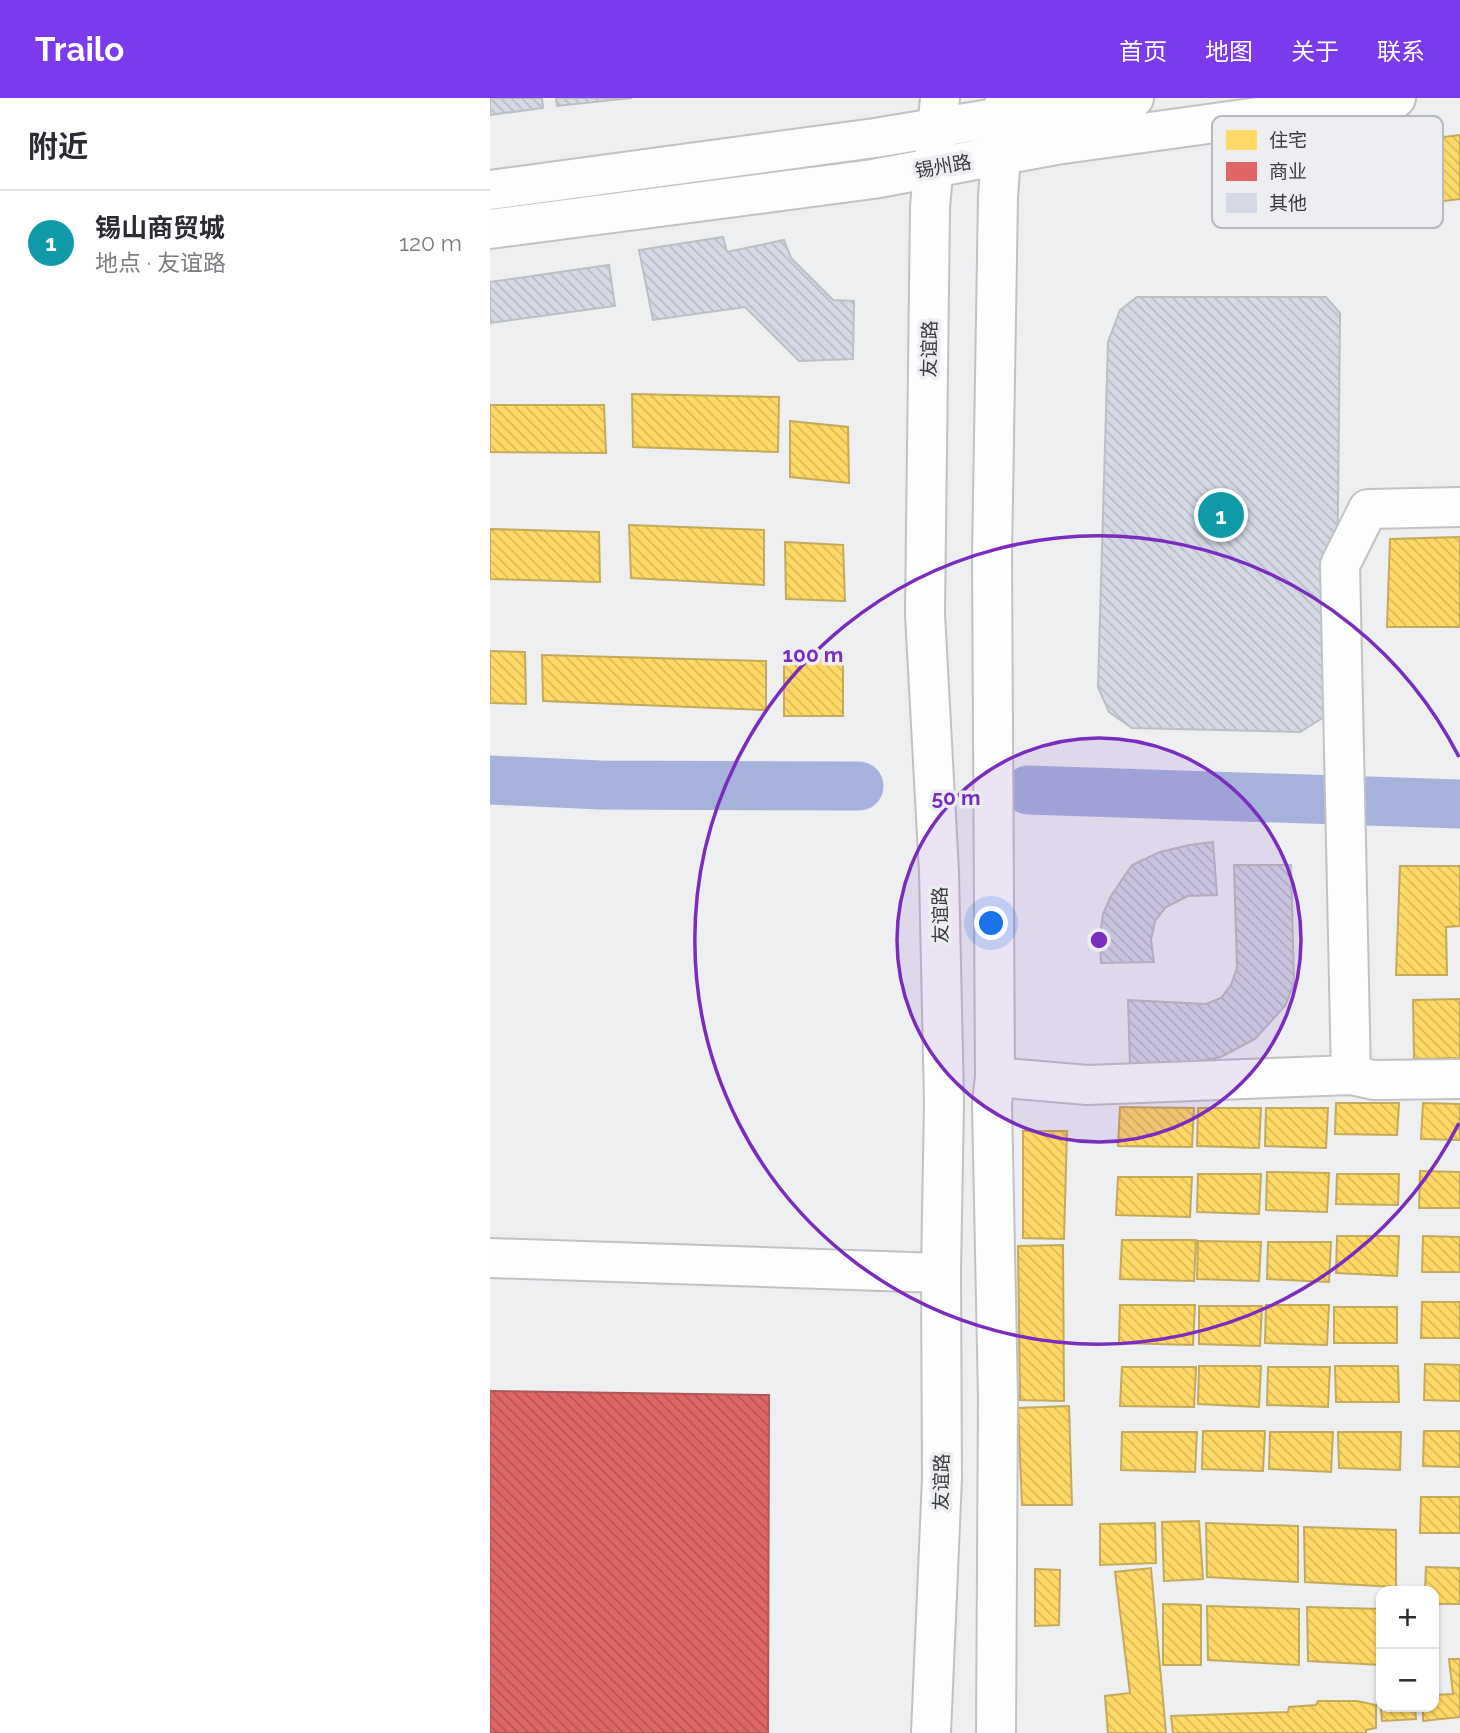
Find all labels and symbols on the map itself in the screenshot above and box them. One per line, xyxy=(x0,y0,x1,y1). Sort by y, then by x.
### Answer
legend xyxy=(1212,116,1443,228)
text: 住宅 xyxy=(1269,129,1307,151)
street label: 锡州路 xyxy=(913,150,973,182)
text: 商业 xyxy=(1269,160,1307,182)
text: 其他 xyxy=(1269,192,1307,214)
street label: 友谊路 xyxy=(918,320,940,378)
pin: 1 xyxy=(1198,489,1244,541)
text: 100 m xyxy=(783,642,843,667)
text: 50 m xyxy=(931,785,981,810)
street label: 友谊路 xyxy=(929,886,951,944)
your location xyxy=(974,906,1008,940)
centre of rings xyxy=(1087,928,1111,952)
street label: 友谊路 xyxy=(930,1453,952,1511)

